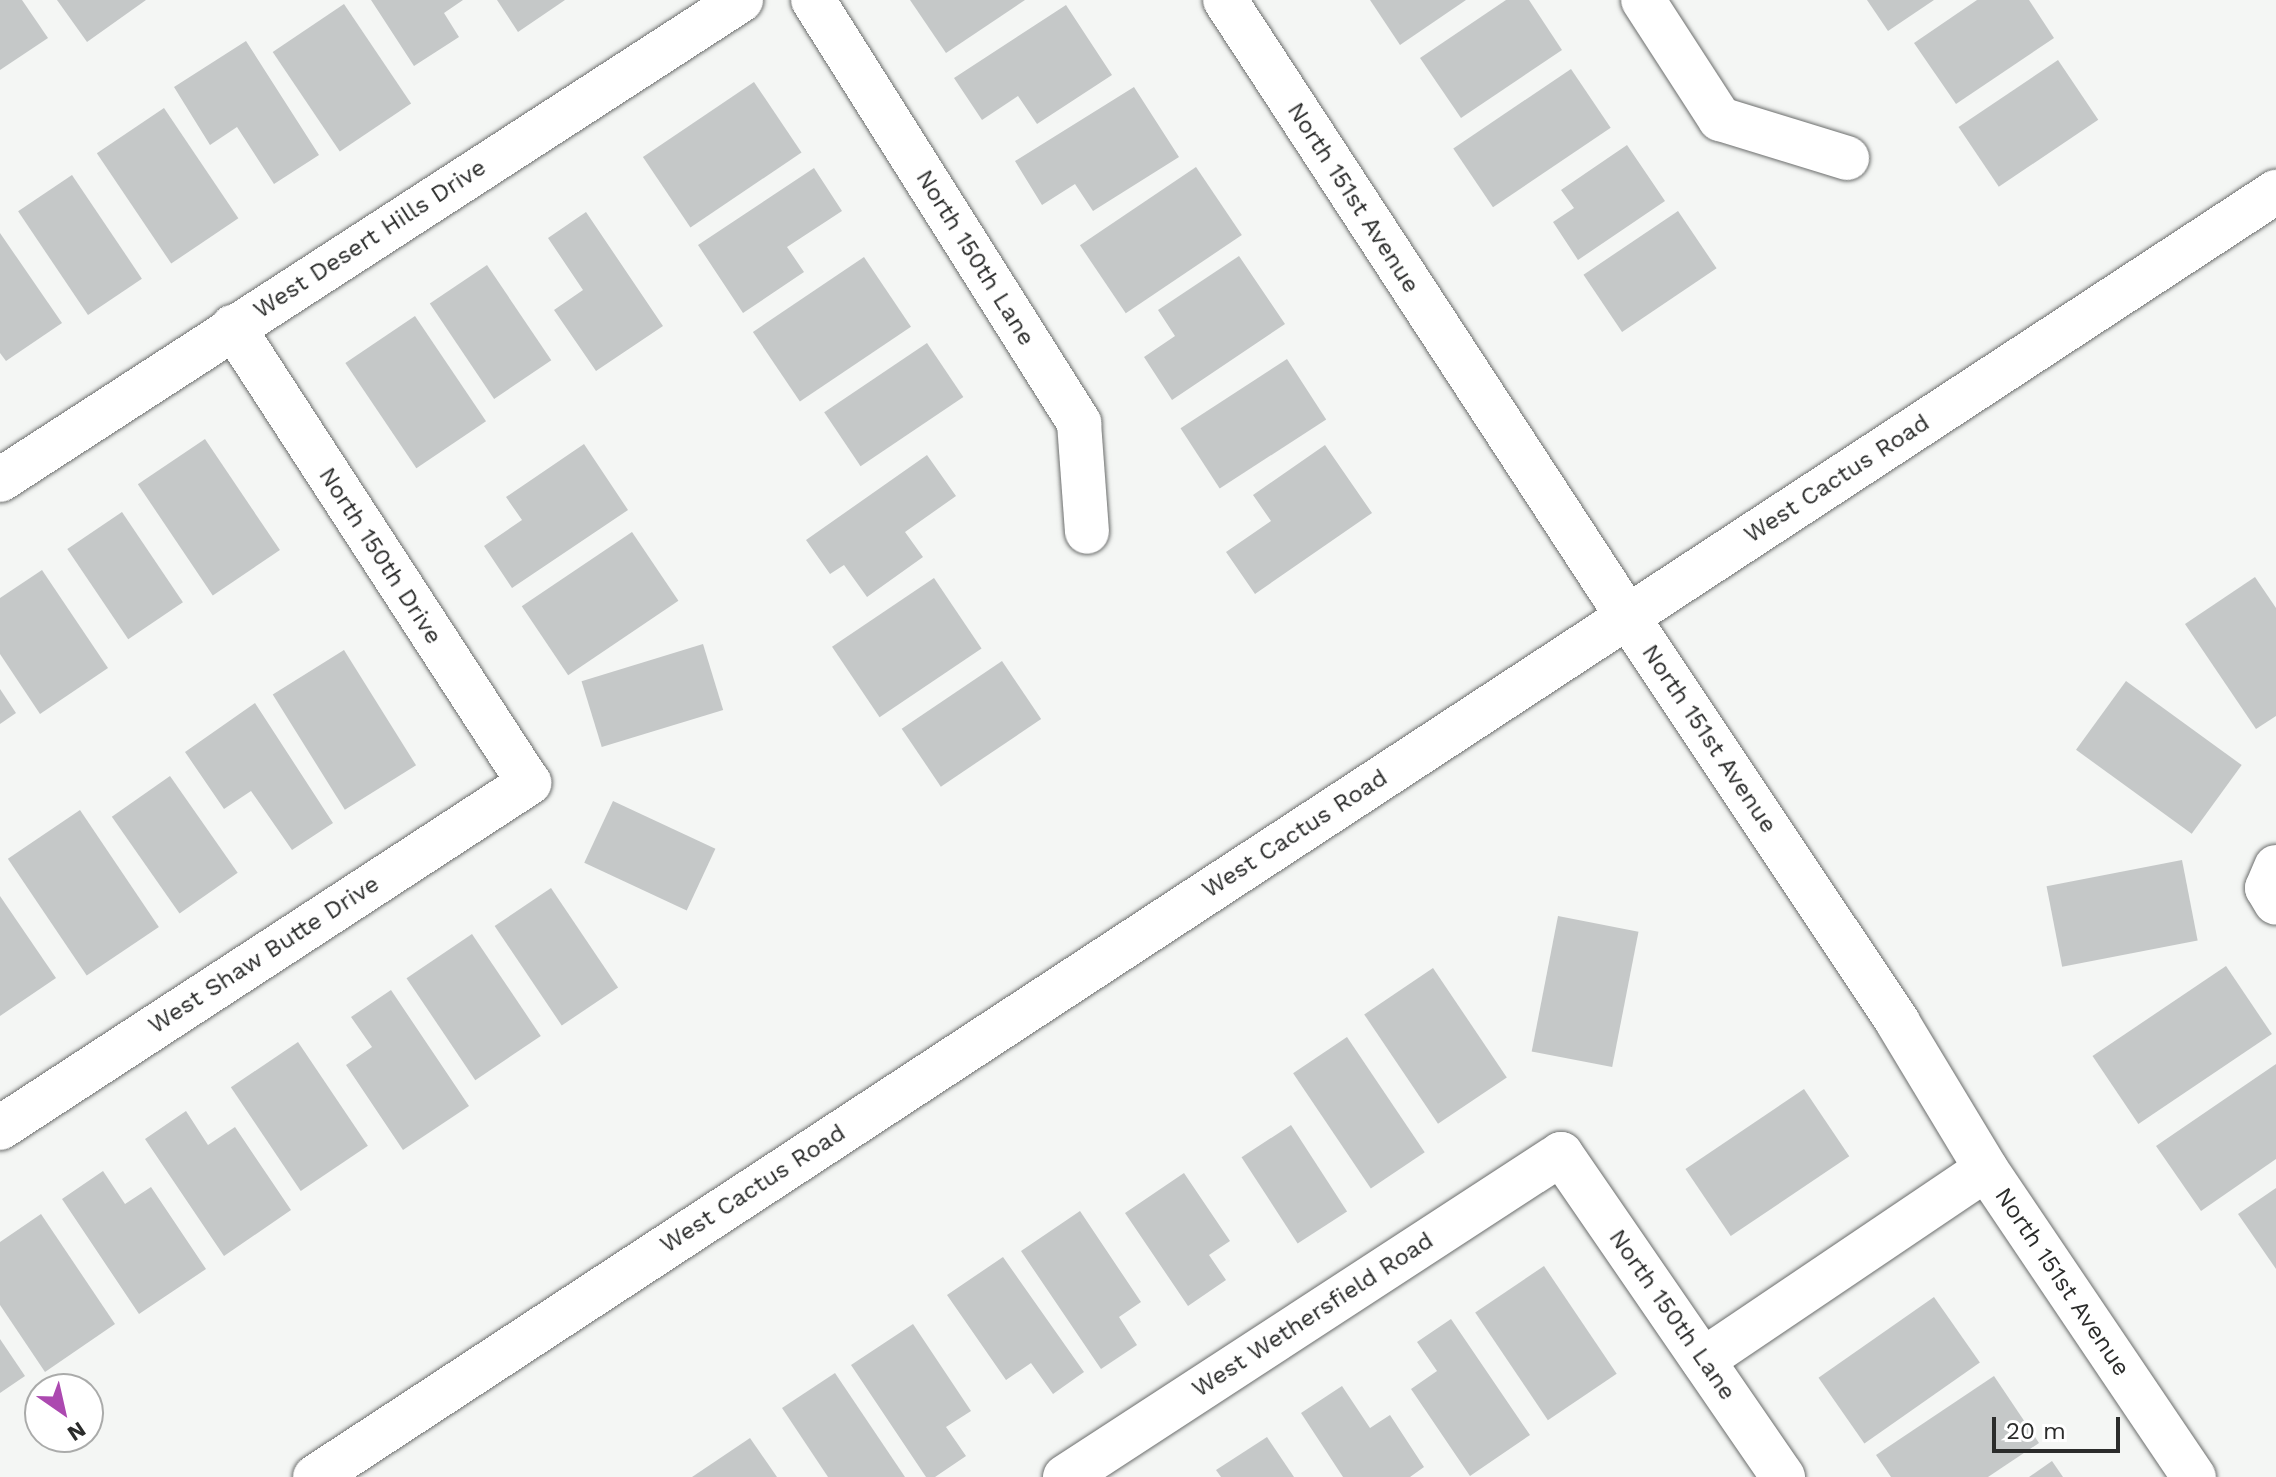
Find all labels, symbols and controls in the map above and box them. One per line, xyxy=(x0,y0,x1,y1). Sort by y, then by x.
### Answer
street label: North 151st Avenue xyxy=(1280,97,1426,299)
street label: West Desert Hills Drive xyxy=(248,153,492,325)
street label: North 150th Lane xyxy=(909,165,1041,351)
street label: West Cactus Road xyxy=(1739,408,1935,550)
street label: North 150th Drive xyxy=(312,462,448,650)
street label: North 151st Avenue xyxy=(1635,639,1783,839)
street label: West Cactus Road xyxy=(1197,763,1393,905)
street label: West Shaw Butte Drive xyxy=(143,870,385,1040)
street label: West Cactus Road xyxy=(655,1118,851,1260)
street label: North 151st Avenue xyxy=(1988,1182,2136,1382)
street label: North 150th Lane xyxy=(1602,1224,1742,1406)
street label: West Wethersfield Road xyxy=(1187,1226,1439,1404)
north arrow xyxy=(24,1373,104,1453)
scale bar xyxy=(1996,1401,2124,1451)
text: N xyxy=(63,1417,90,1447)
text: 20 m xyxy=(2006,1417,2066,1445)

